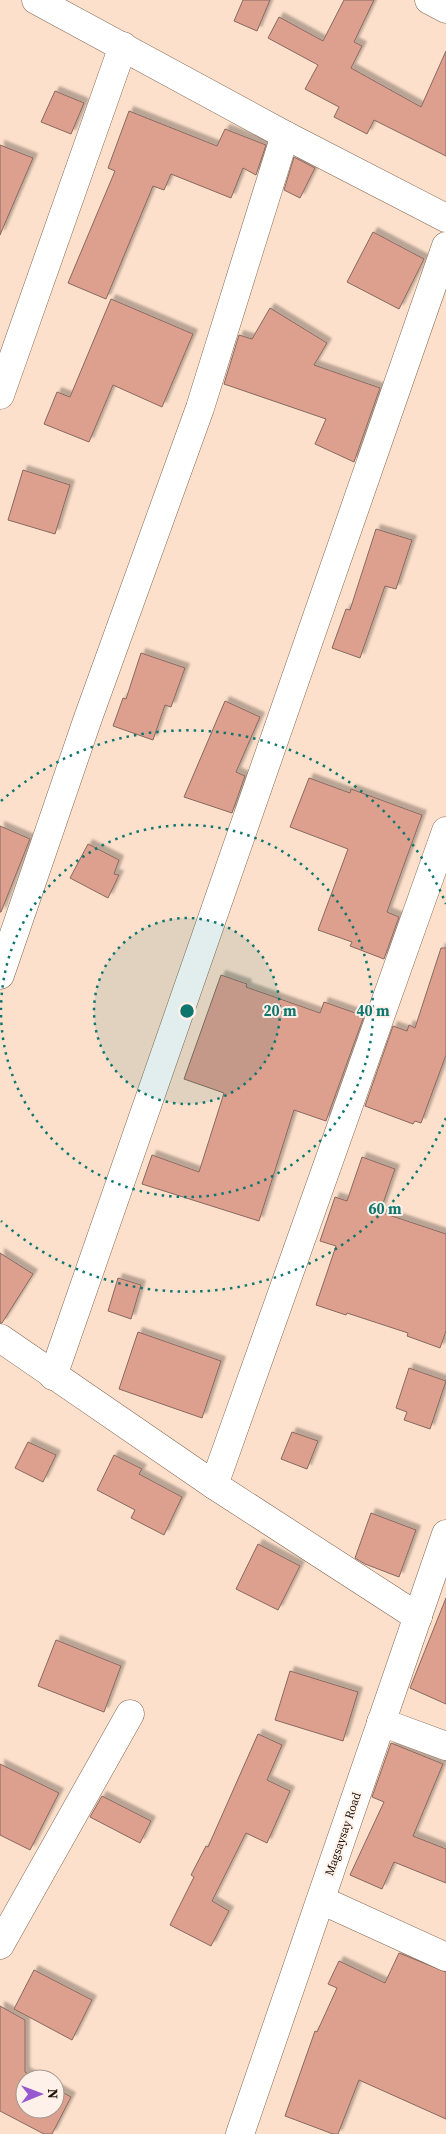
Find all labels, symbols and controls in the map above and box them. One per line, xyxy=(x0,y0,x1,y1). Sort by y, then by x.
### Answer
text: 20 m xyxy=(263,1000,297,1021)
text: 40 m xyxy=(356,1000,390,1021)
centre of rings xyxy=(178,1002,196,1020)
text: 60 m xyxy=(368,1198,402,1219)
street label: Magsaysay Road xyxy=(321,1790,365,1878)
north arrow xyxy=(15,2069,65,2119)
text: N xyxy=(43,2088,63,2099)

